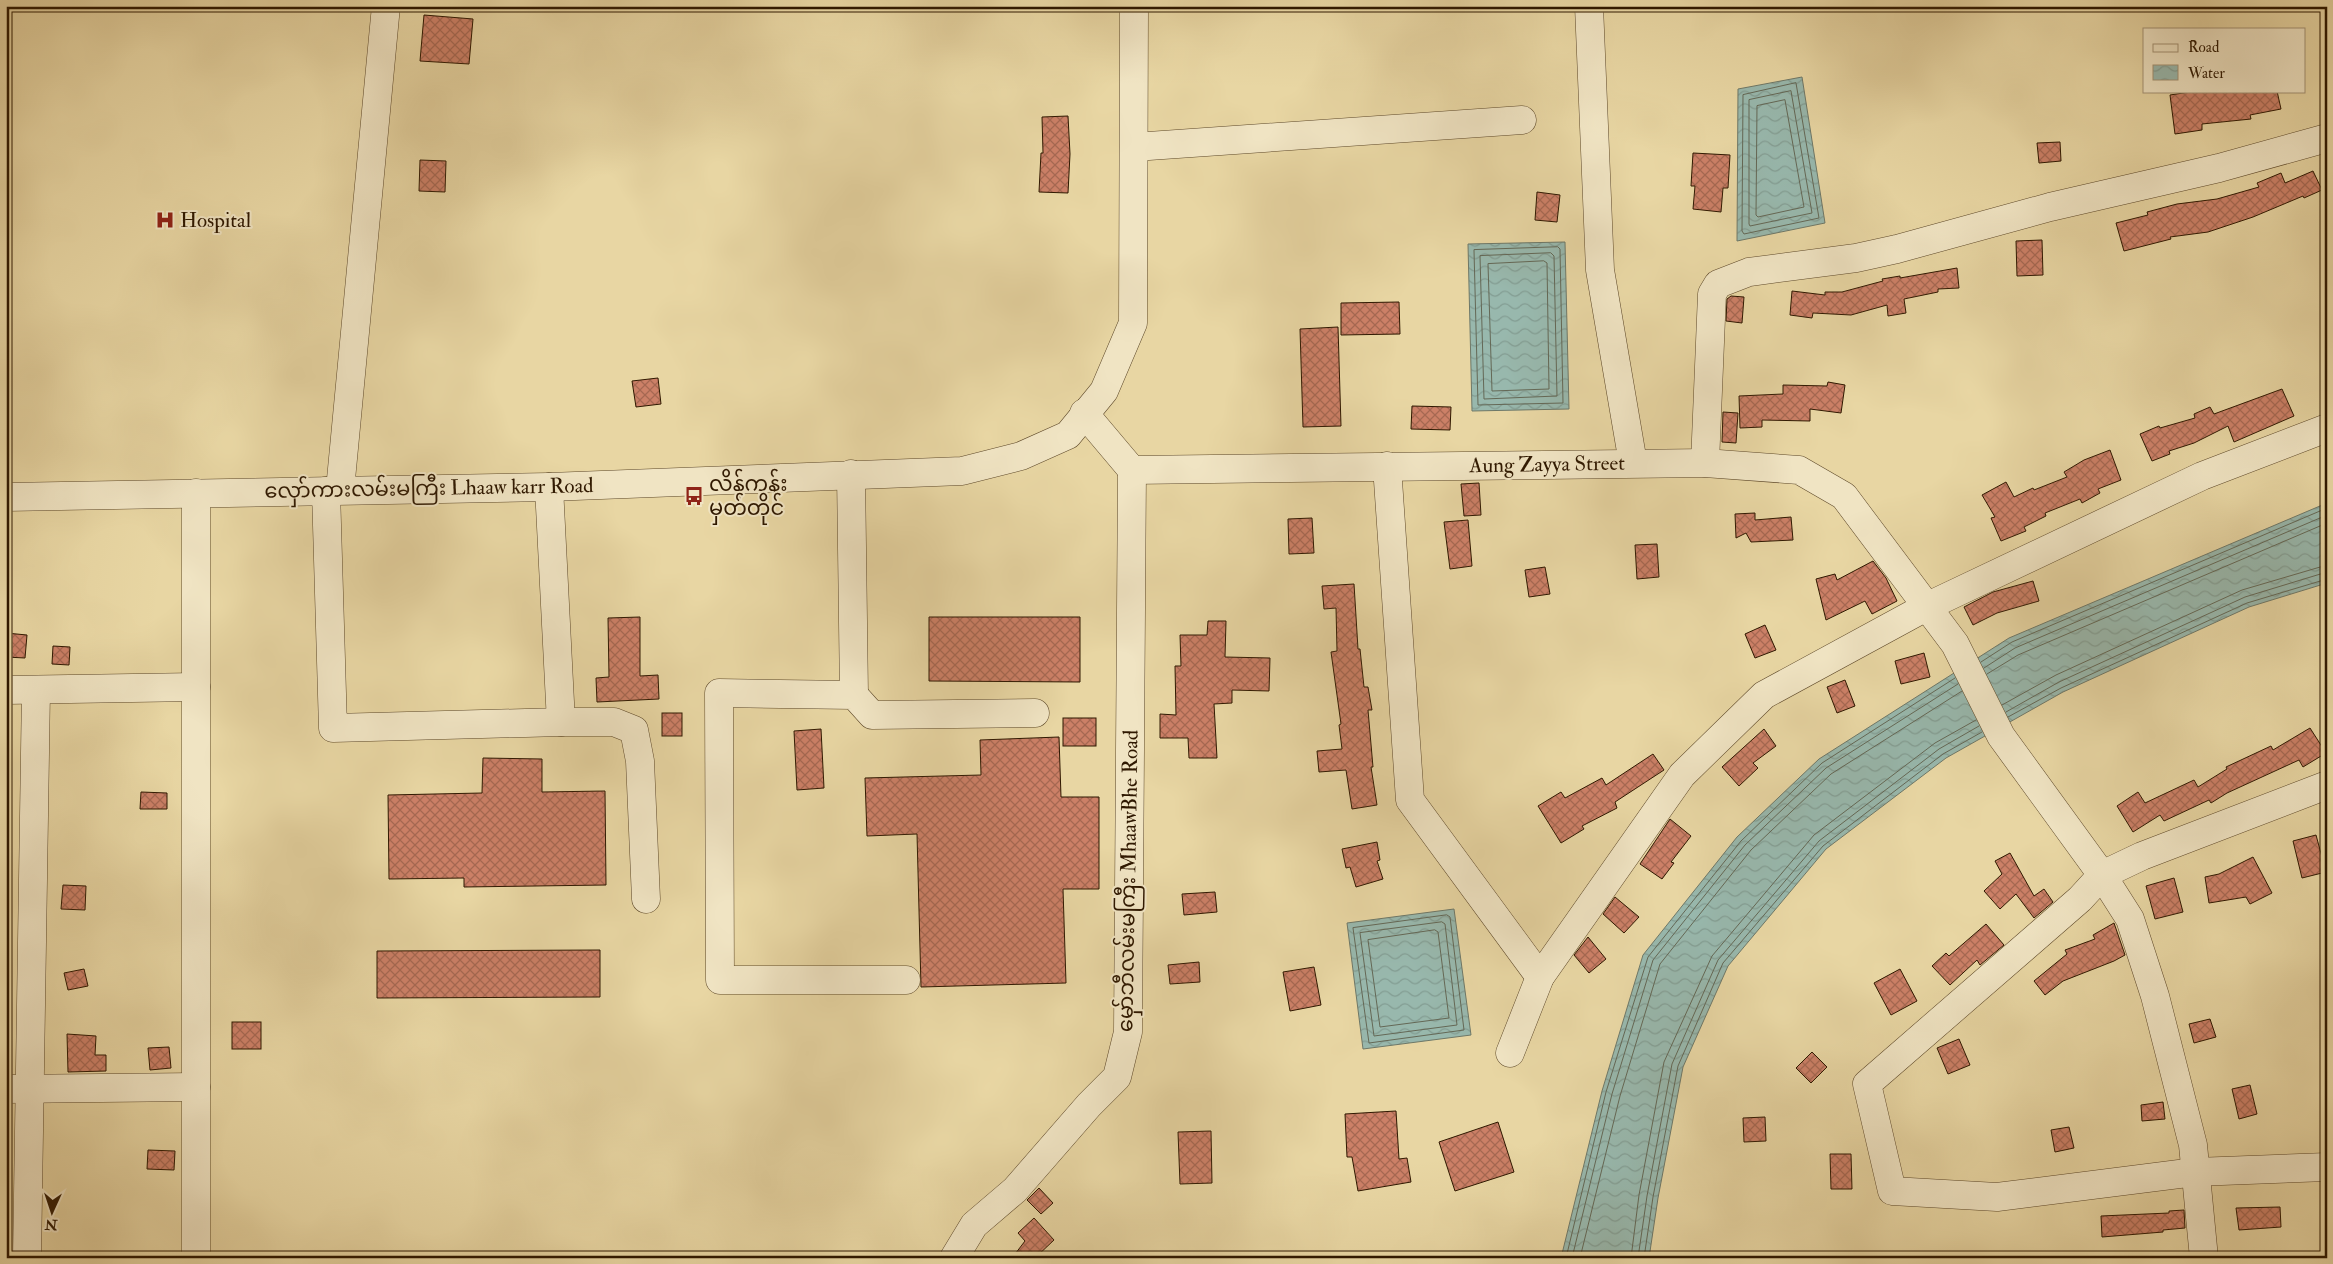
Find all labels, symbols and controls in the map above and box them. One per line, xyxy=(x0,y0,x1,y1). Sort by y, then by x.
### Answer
legend xyxy=(2143,28,2306,92)
text: Road xyxy=(2188,38,2220,57)
text: Water xyxy=(2187,64,2225,83)
place label: Hospital xyxy=(180,207,252,234)
hospital icon: Hospital xyxy=(154,209,176,231)
street label: Aung Zayya Street xyxy=(1468,450,1625,479)
place label: လိန်ကုန်း မှတ်တိုင် xyxy=(709,468,787,525)
street label: လှော်ကားလမ်းမကြီး Lhaaw karr Road xyxy=(264,469,594,508)
bus stop icon: လိန်ကုန်း မှတ်တိုင် xyxy=(683,485,705,507)
street label: မှော်ဘီလမ်းမကြီး MhaawBhe Road xyxy=(1109,729,1148,1033)
north arrow xyxy=(28,1186,78,1236)
text: N xyxy=(44,1216,59,1233)

